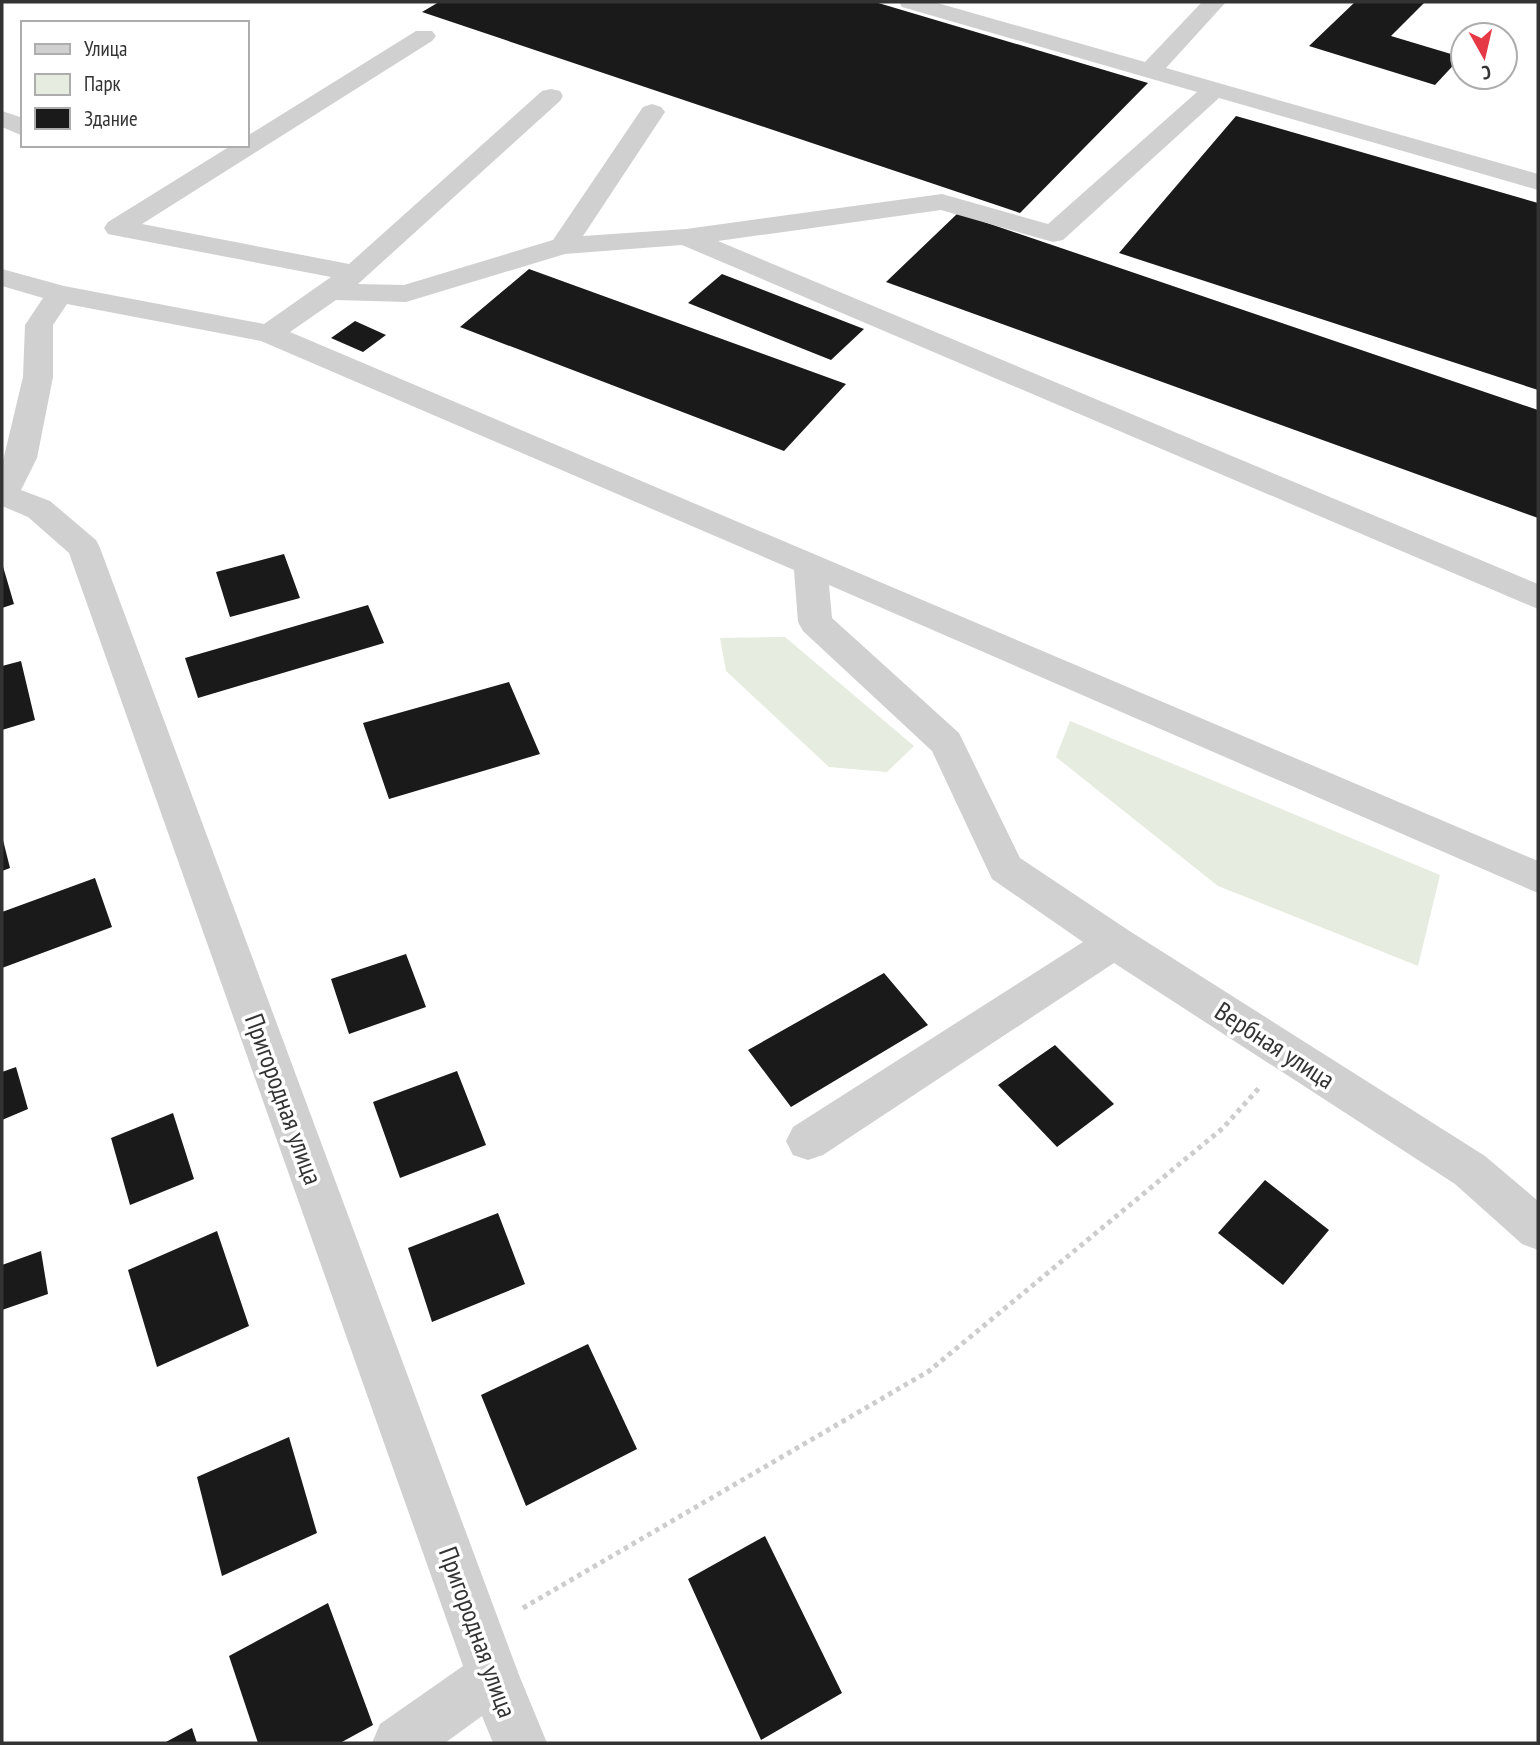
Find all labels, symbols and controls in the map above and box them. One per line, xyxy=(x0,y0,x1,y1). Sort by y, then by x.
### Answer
legend xyxy=(21,21,248,147)
north arrow xyxy=(1449,21,1519,91)
text: Улица xyxy=(84,35,127,62)
text: С xyxy=(1480,60,1492,85)
text: Парк xyxy=(84,70,121,97)
text: Здание xyxy=(84,105,138,132)
street label: Вербная улица xyxy=(1209,994,1341,1096)
street label: Пригородная улица xyxy=(238,1009,330,1189)
street label: Пригородная улица xyxy=(432,1542,524,1722)

